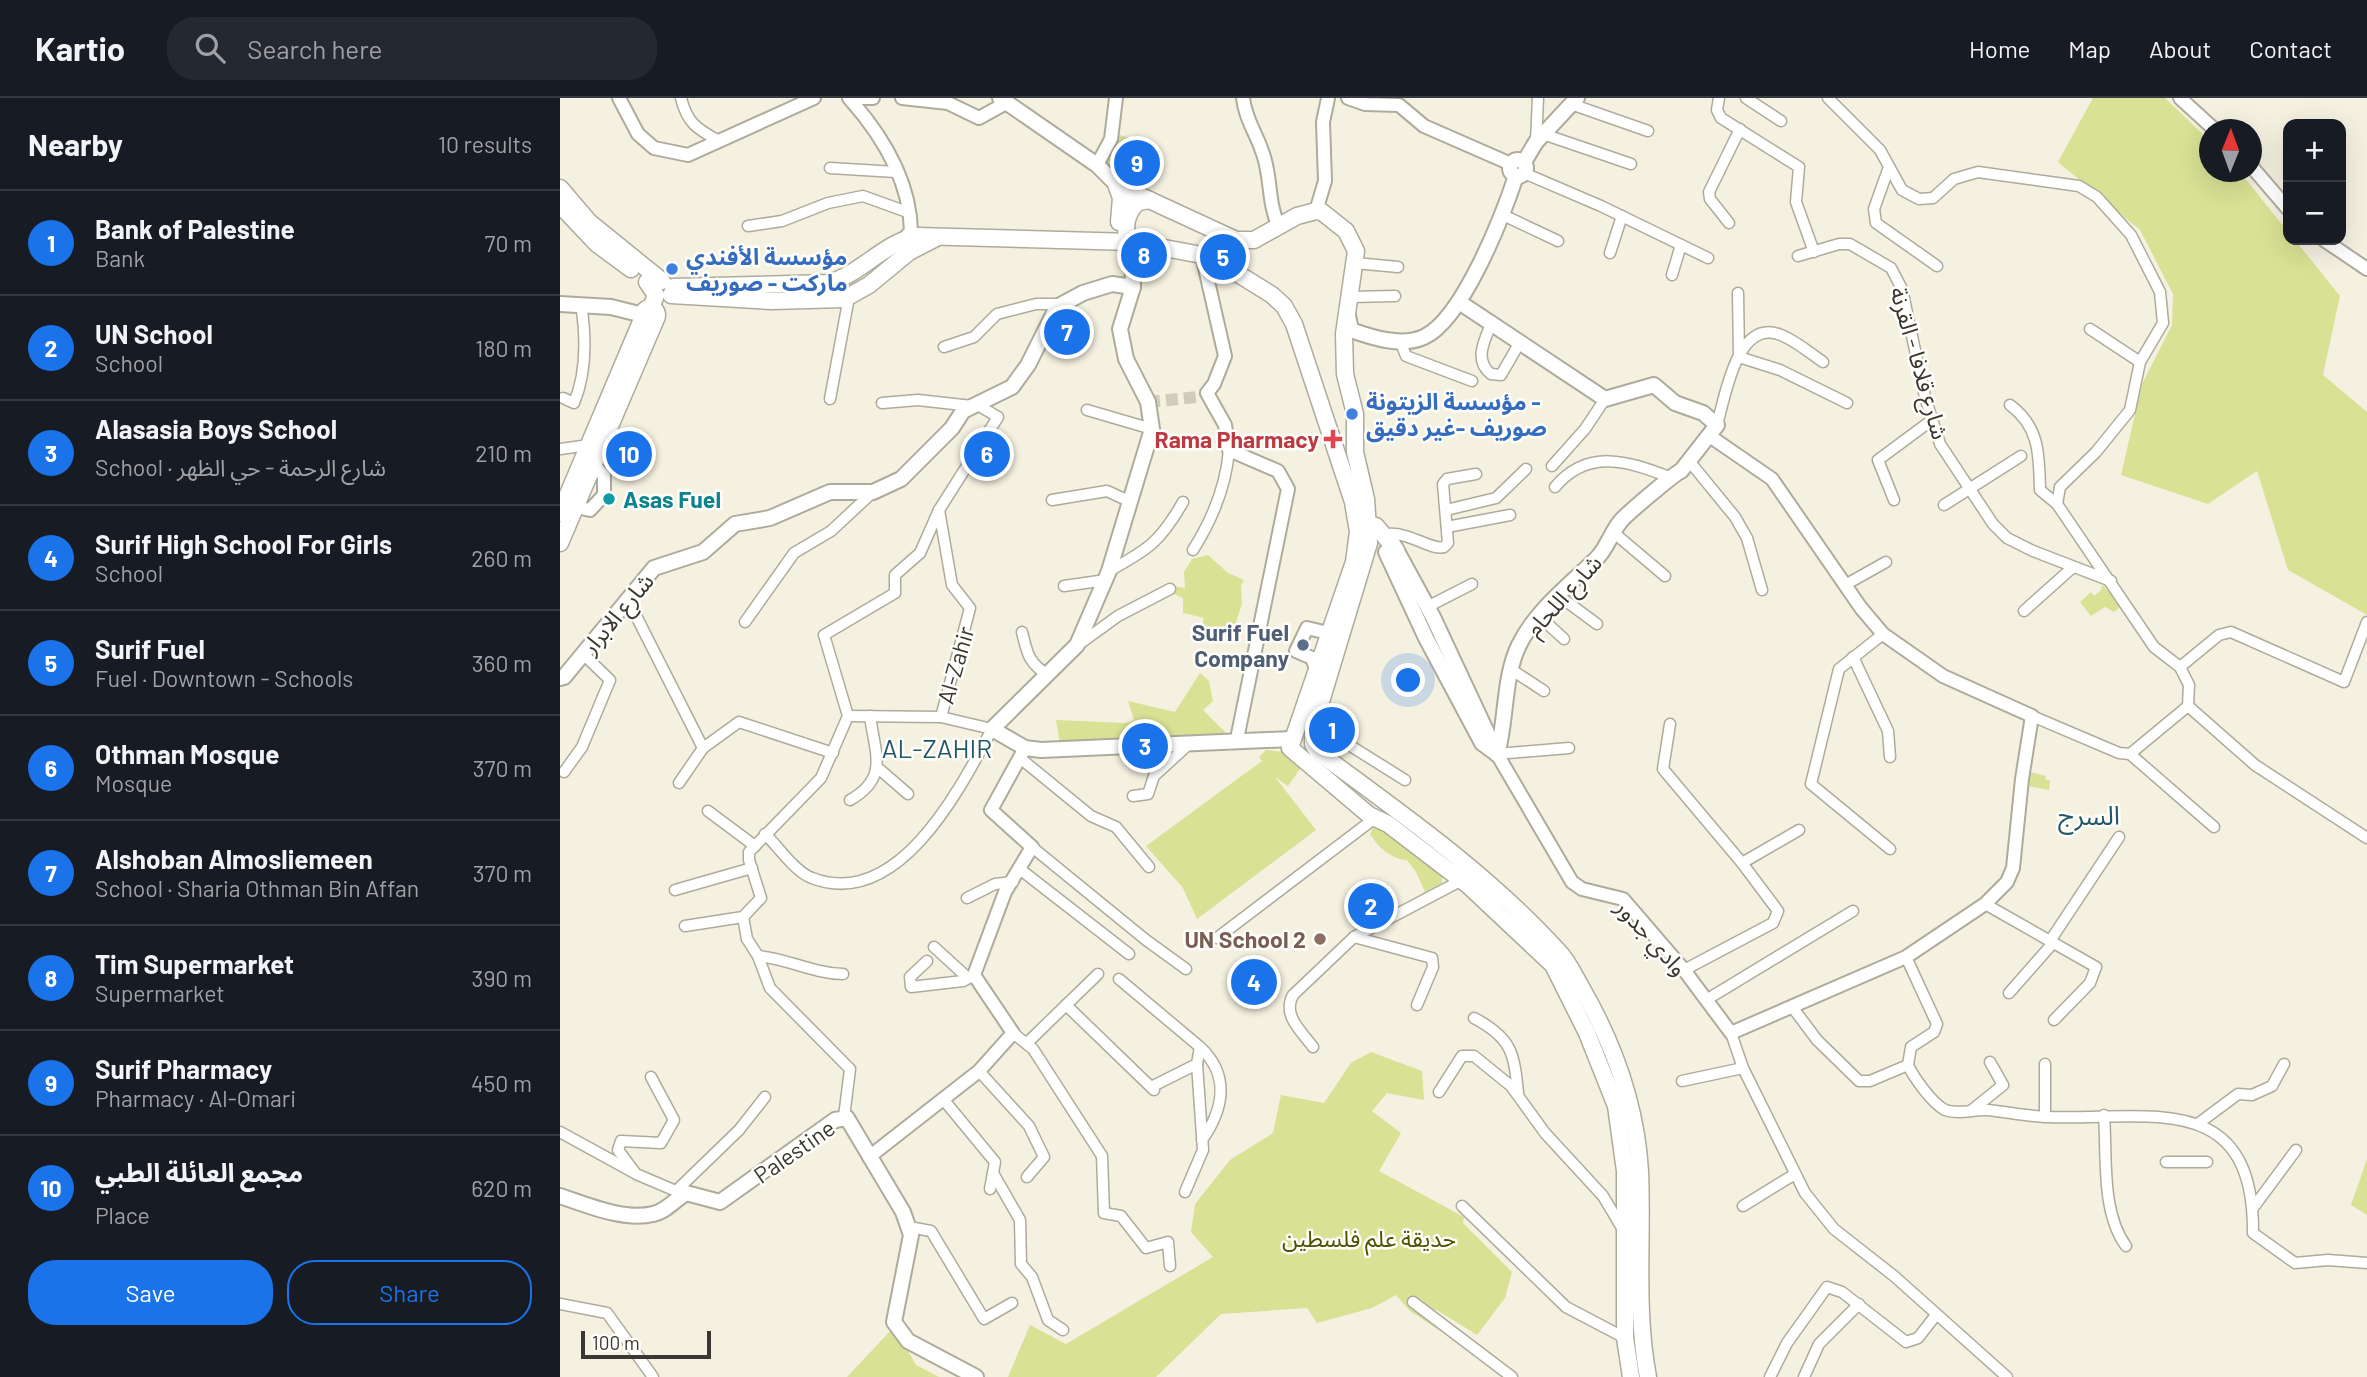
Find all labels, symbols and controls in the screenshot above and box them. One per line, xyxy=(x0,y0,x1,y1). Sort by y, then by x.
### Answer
search box xyxy=(167,17,657,80)
text: Kartio xyxy=(35,28,125,68)
icon: search xyxy=(191,29,229,67)
text: Search here xyxy=(247,33,382,64)
text: Home xyxy=(1969,34,2030,63)
text: Map xyxy=(2068,34,2111,63)
text: About xyxy=(2149,34,2211,63)
text: Contact xyxy=(2249,34,2332,63)
north arrow xyxy=(2199,119,2262,182)
map controls xyxy=(2283,119,2346,245)
button: + xyxy=(2283,119,2346,182)
text: Nearby xyxy=(28,126,123,162)
text: 10 results xyxy=(438,130,532,158)
pin: 9 xyxy=(1114,137,1160,189)
button: − xyxy=(2283,182,2346,245)
text: Bank of Palestine xyxy=(95,213,295,244)
text: 1 xyxy=(47,229,55,257)
text: 70 m xyxy=(485,229,532,257)
pin: 8 xyxy=(1121,229,1167,281)
pin: 5 xyxy=(1200,231,1246,283)
place label: مؤسسة الأفندي ماركت - صوريف xyxy=(686,242,848,297)
text: Bank xyxy=(95,244,145,272)
marker: مؤسسة الأفندي ماركت - صوريف xyxy=(664,261,680,277)
street label: شارع قلافا - القرنة xyxy=(1881,284,1955,444)
pin: 7 xyxy=(1044,306,1090,358)
text: UN School xyxy=(95,318,213,349)
text: 2 xyxy=(45,334,57,362)
text: 180 m xyxy=(475,334,532,362)
text: School xyxy=(95,349,163,377)
place label: مؤسسة الزيتونة - صوريف -غير دقيق xyxy=(1366,387,1547,443)
marker: مؤسسة الزيتونة - صوريف -غير دقيق xyxy=(1344,406,1360,422)
text: Alasasia Boys School xyxy=(95,413,337,444)
place label: Rama Pharmacy xyxy=(1155,425,1319,453)
pin: 10 xyxy=(606,428,652,480)
pin: 6 xyxy=(964,428,1010,480)
marker: Rama Pharmacy xyxy=(1325,431,1341,447)
text: 3 xyxy=(45,439,57,467)
text: 210 m xyxy=(475,439,532,467)
text: School · شارع الرحمة - حي الظهر xyxy=(95,453,386,481)
place label: Asas Fuel xyxy=(623,485,721,513)
marker: Asas Fuel xyxy=(601,491,617,507)
text: Surif High School For Girls xyxy=(95,528,392,559)
text: 4 xyxy=(44,544,58,572)
text: 260 m xyxy=(471,544,532,572)
street label: شارع اللحام xyxy=(1519,548,1611,645)
text: School xyxy=(95,559,163,587)
street label: شارع الابرار xyxy=(574,567,662,662)
place label: Surif Fuel Company xyxy=(1192,618,1289,672)
street label: Al-Zahir xyxy=(931,622,980,707)
text: Surif Fuel xyxy=(95,633,205,664)
marker: Surif Fuel Company xyxy=(1295,637,1311,653)
text: 5 xyxy=(45,649,57,677)
text: 360 m xyxy=(472,649,532,677)
your location xyxy=(1391,663,1425,697)
text: Fuel · Downtown - Schools xyxy=(95,664,353,692)
pin: 1 xyxy=(1309,704,1355,756)
pin: 3 xyxy=(1122,720,1168,772)
district label: AL-ZAHIR xyxy=(882,732,992,763)
text: Othman Mosque xyxy=(95,738,279,769)
text: 6 xyxy=(45,754,57,782)
text: 370 m xyxy=(473,754,532,782)
text: Mosque xyxy=(95,769,172,797)
district label: السرج xyxy=(2058,799,2120,835)
text: Alshoban Almosliemeen xyxy=(95,843,373,874)
text: 7 xyxy=(45,859,57,887)
text: 370 m xyxy=(473,859,532,887)
text: School · Sharia Othman Bin Affan xyxy=(95,874,419,902)
pin: 2 xyxy=(1348,880,1394,932)
street label: وادي جدور xyxy=(1606,892,1694,984)
place label: UN School 2 xyxy=(1184,925,1306,953)
marker: UN School 2 xyxy=(1312,931,1328,947)
text: Tim Supermarket xyxy=(95,948,294,979)
pin: 4 xyxy=(1231,956,1277,1008)
text: 8 xyxy=(45,964,57,992)
text: 390 m xyxy=(472,964,532,992)
text: Supermarket xyxy=(95,979,225,1007)
text: Surif Pharmacy xyxy=(95,1053,272,1084)
text: 9 xyxy=(45,1069,57,1097)
text: 450 m xyxy=(471,1069,532,1097)
text: Pharmacy · Al-Omari xyxy=(95,1084,296,1112)
street label: Palestine xyxy=(748,1113,840,1189)
text: مجمع العائلة الطبي xyxy=(95,1156,303,1187)
text: 10 xyxy=(40,1174,62,1202)
text: 620 m xyxy=(471,1174,532,1202)
text: Place xyxy=(95,1201,150,1229)
park label: حديقة علم فلسطين xyxy=(1282,1224,1456,1256)
button: Save xyxy=(28,1260,273,1325)
button: Share xyxy=(287,1260,532,1325)
scale bar xyxy=(581,1328,710,1360)
text: 100 m xyxy=(592,1331,640,1354)

